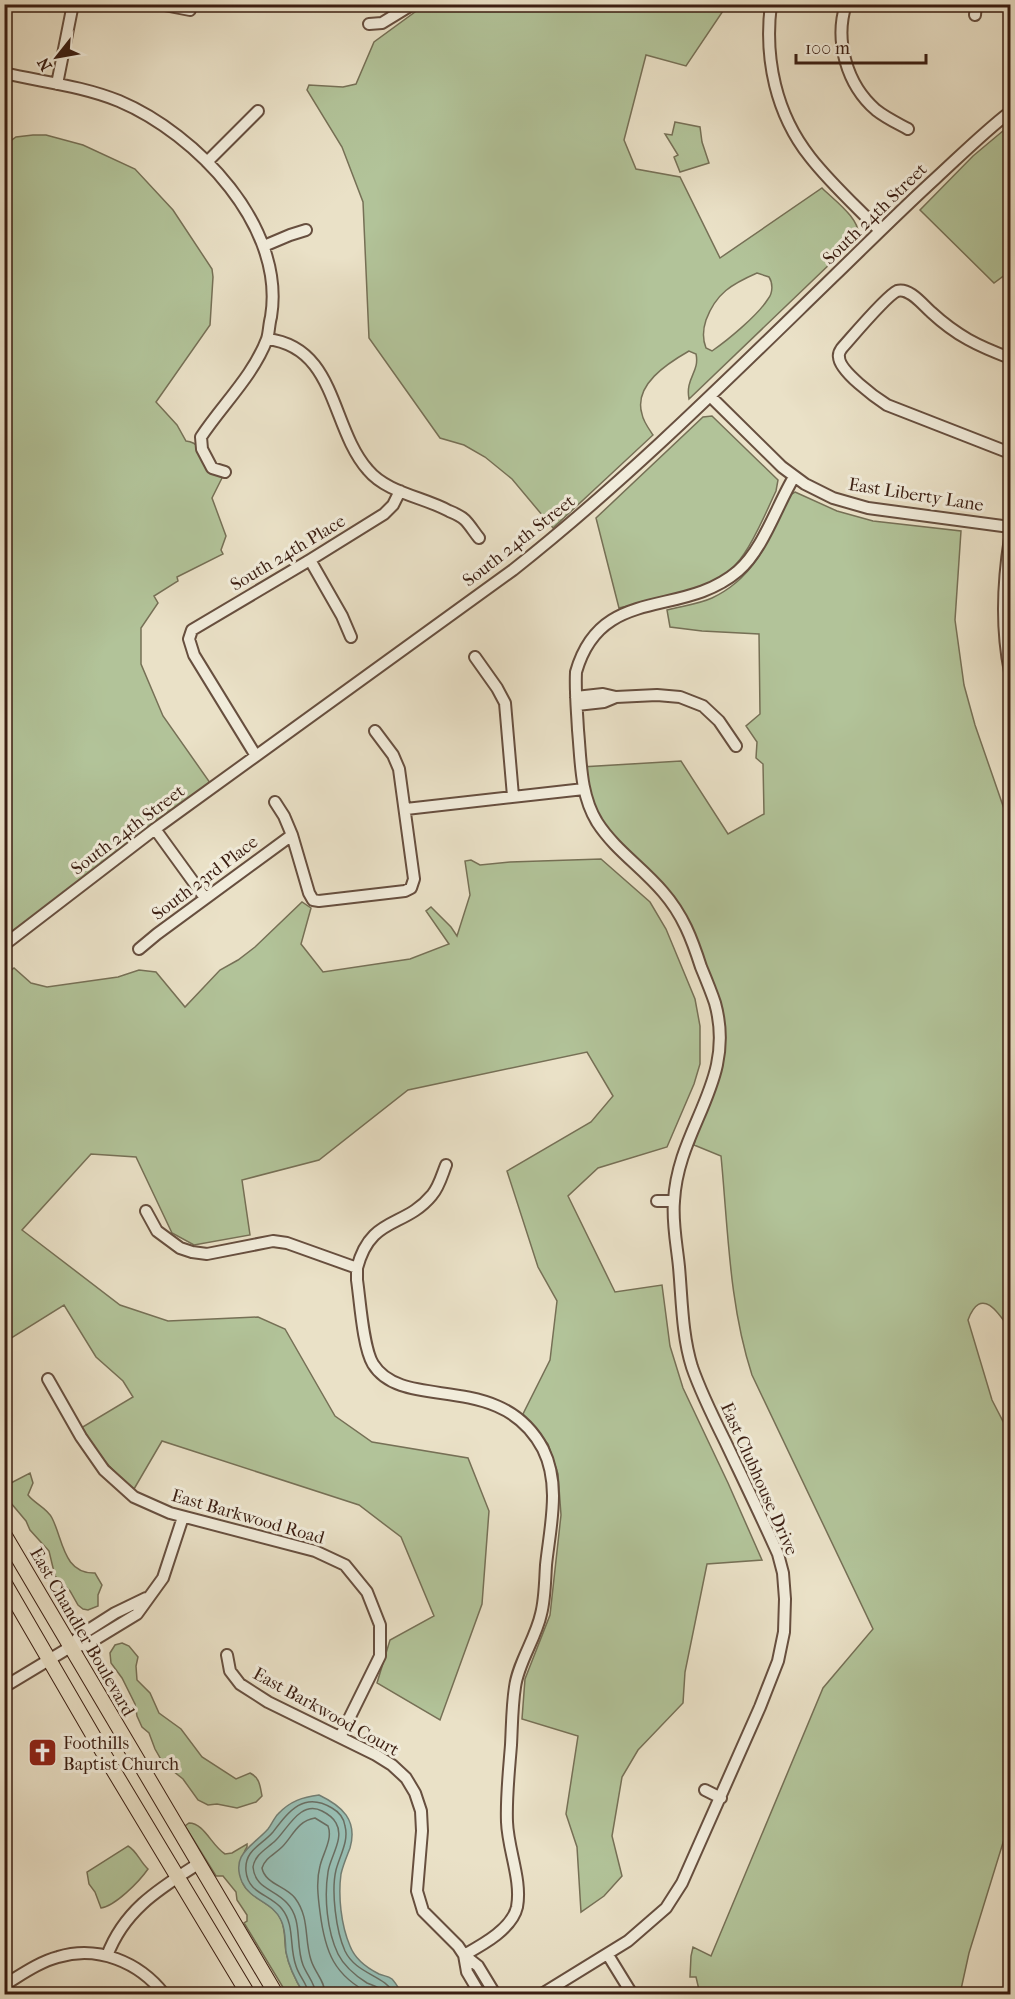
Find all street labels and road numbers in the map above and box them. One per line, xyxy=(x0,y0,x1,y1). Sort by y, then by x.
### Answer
street label: South 24th Street xyxy=(819,159,932,269)
street label: East Liberty Lane xyxy=(847,474,985,516)
street label: South 24th Street xyxy=(459,490,580,591)
street label: South 24th Place xyxy=(227,510,349,595)
street label: South 24th Street xyxy=(67,780,189,879)
street label: South 23rd Place xyxy=(148,831,262,925)
street label: East Clubhouse Drive xyxy=(716,1399,802,1559)
street label: East Barkwood Road xyxy=(169,1485,327,1549)
street label: East Chandler Boulevard xyxy=(25,1544,139,1720)
street label: East Barkwood Court xyxy=(249,1663,403,1761)

